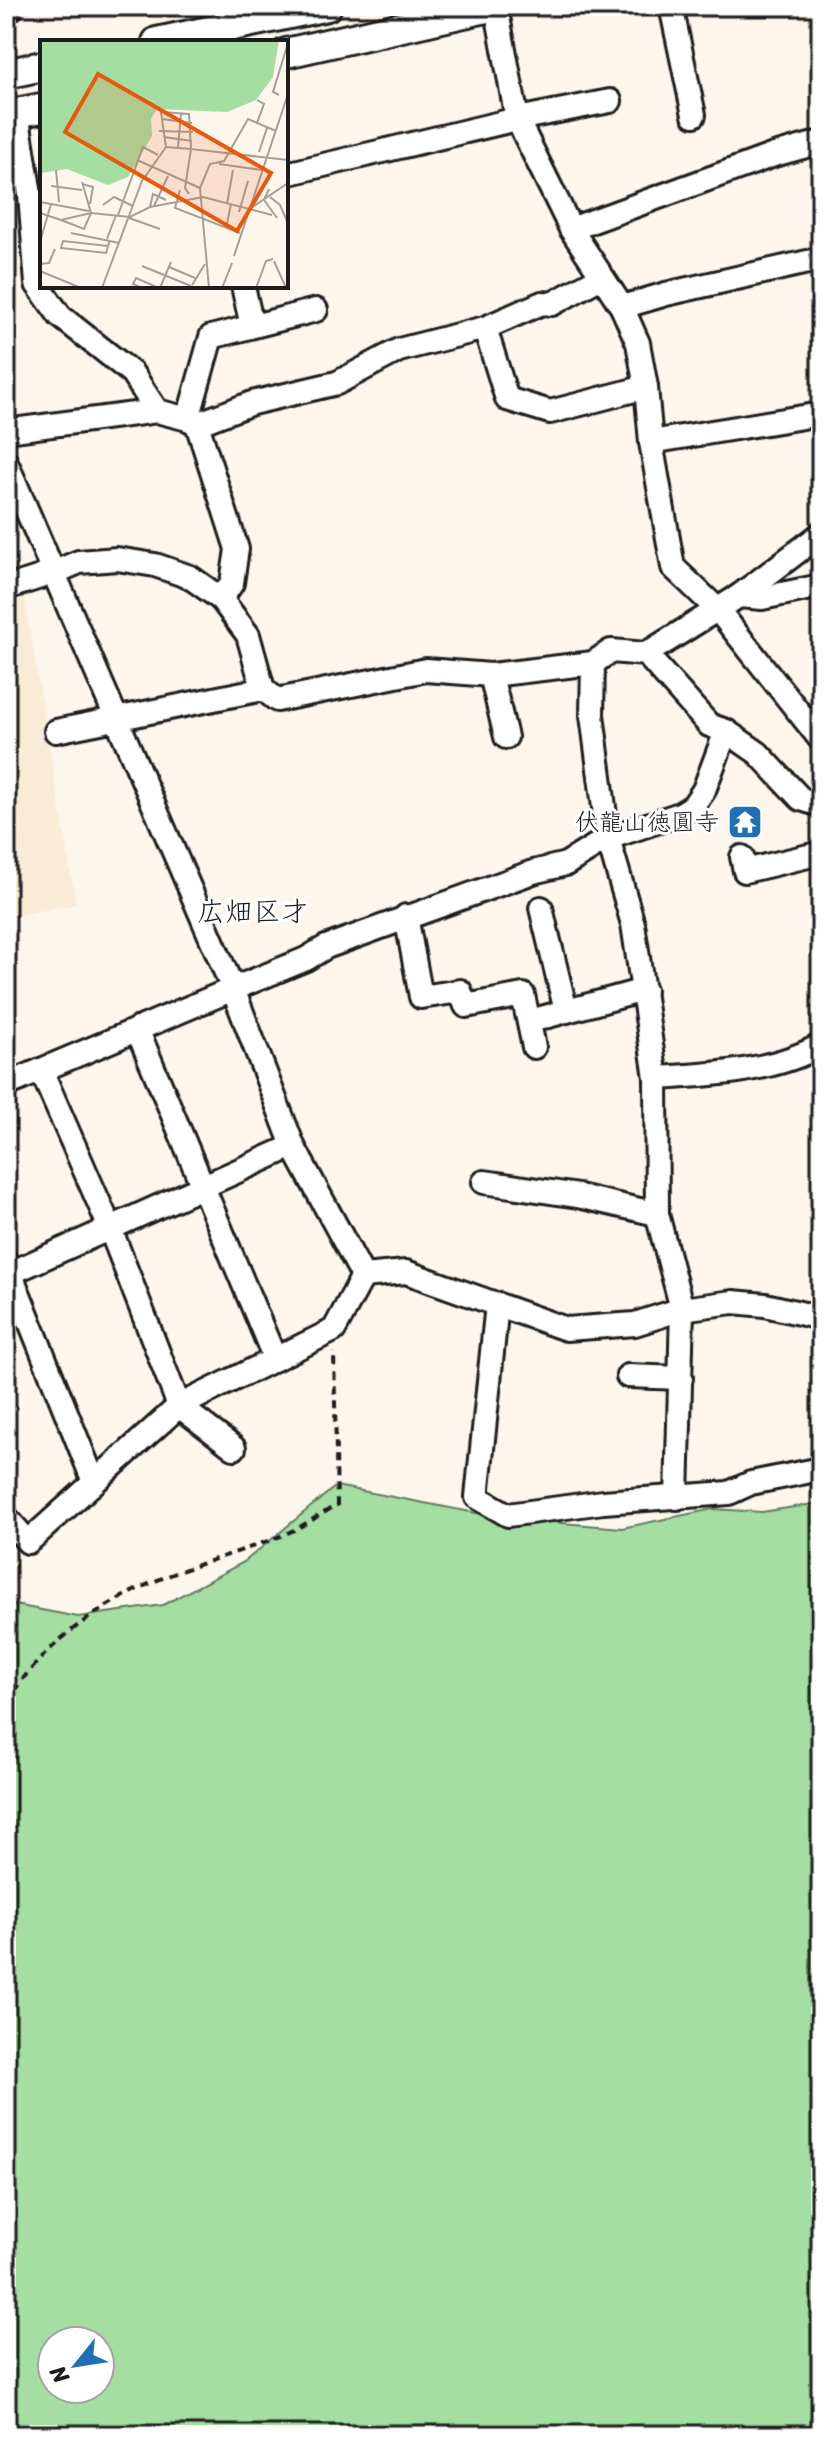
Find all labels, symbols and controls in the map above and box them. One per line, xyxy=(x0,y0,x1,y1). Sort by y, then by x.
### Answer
inset map xyxy=(40,40,288,288)
place label: 伏龍山徳圓寺 xyxy=(575,801,719,843)
temple icon: 伏龍山徳圓寺 xyxy=(726,803,764,841)
district label: 広畑区才 xyxy=(197,887,309,936)
north arrow xyxy=(36,2325,116,2405)
text: N xyxy=(38,2358,80,2392)

